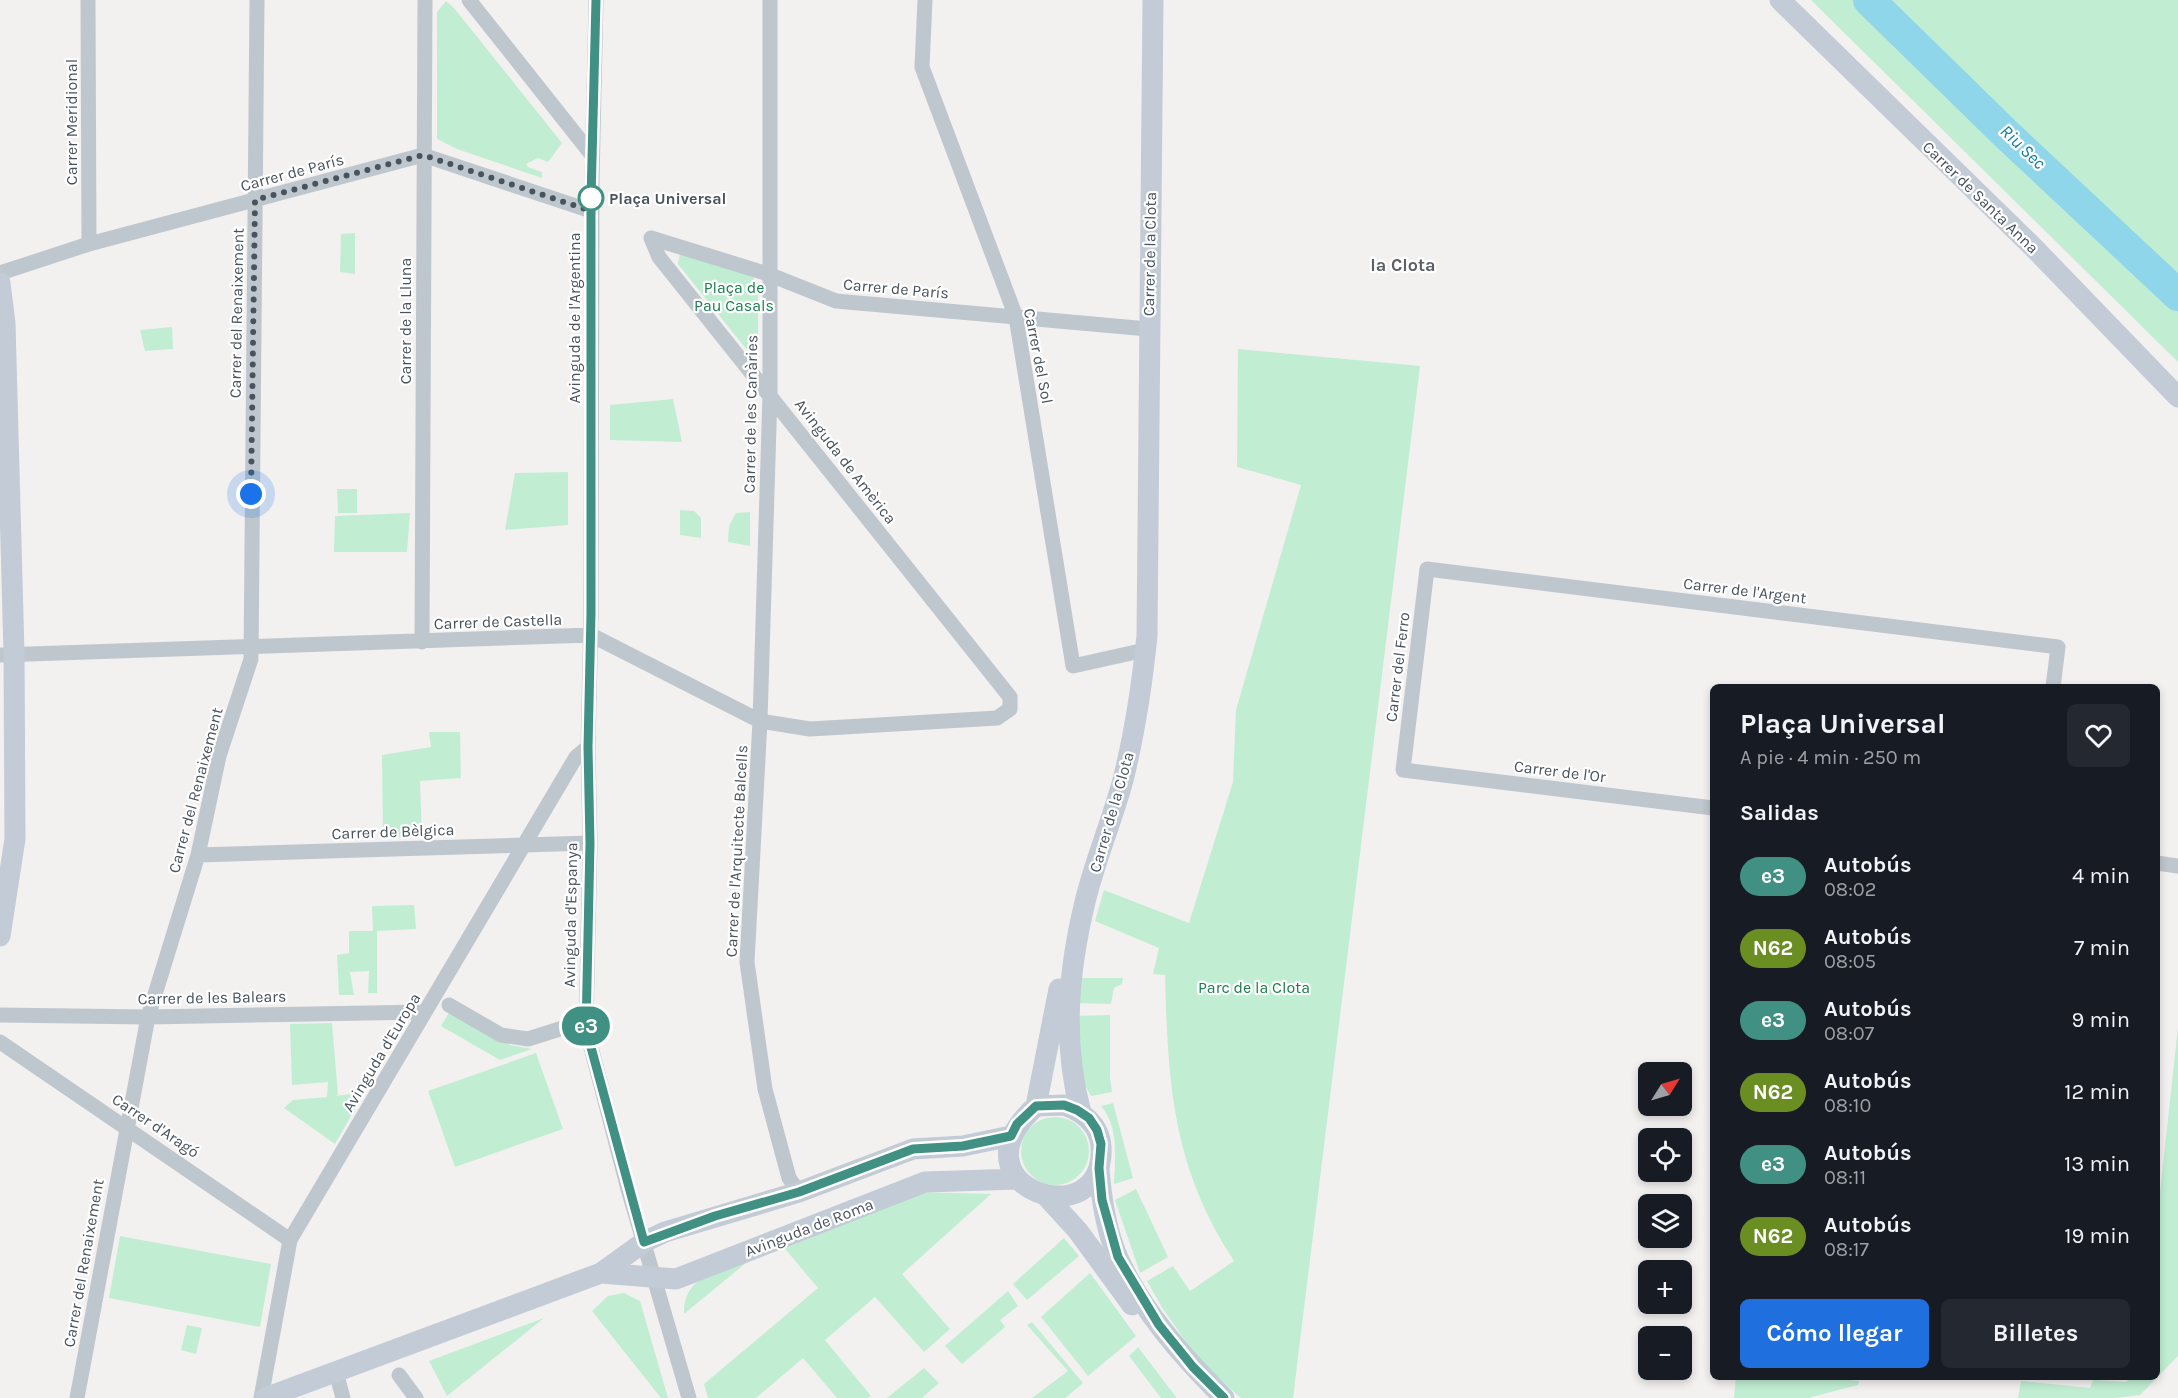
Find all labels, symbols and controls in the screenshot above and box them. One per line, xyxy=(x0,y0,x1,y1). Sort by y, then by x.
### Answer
street label: Carrer Meridional xyxy=(62,59,81,185)
water label: Riu Sec xyxy=(1996,120,2051,174)
street label: Carrer de Santa Anna xyxy=(1919,137,2042,258)
street label: Carrer de París xyxy=(238,150,346,195)
marker: Plaça Universal xyxy=(578,185,604,211)
place label: Plaça Universal xyxy=(609,189,726,208)
street label: Carrer de la Clota xyxy=(1139,192,1160,316)
street label: Carrer del Renaixement xyxy=(226,228,247,398)
street label: Avinguda de l'Argentina xyxy=(565,232,584,404)
district label: la Clota xyxy=(1370,254,1436,276)
street label: Carrer de la Lluna xyxy=(396,258,415,384)
street label: Carrer de París xyxy=(842,274,950,303)
park label: Plaça de Pau Casals xyxy=(694,278,774,315)
street label: Carrer del Sol xyxy=(1020,307,1057,405)
street label: Carrer de les Canàries xyxy=(740,335,761,493)
street label: Avinguda de Amèrica xyxy=(791,395,900,528)
your location xyxy=(236,479,266,509)
street label: Carrer de l'Argent xyxy=(1682,574,1808,607)
street label: Carrer de Castella xyxy=(433,610,563,633)
street label: Carrer del Ferro xyxy=(1381,611,1414,723)
button: heart xyxy=(2067,704,2130,767)
street label: Carrer del Renaixement xyxy=(164,705,227,875)
text: Plaça Universal xyxy=(1740,707,1945,740)
street label: Carrer de l'Arquitecte Balcells xyxy=(721,744,752,958)
text: A pie · 4 min · 250 m xyxy=(1740,746,1921,769)
street label: Carrer de la Clota xyxy=(1085,750,1138,875)
street label: Carrer de l'Or xyxy=(1513,756,1607,787)
text: Salidas xyxy=(1740,800,1819,826)
street label: Carrer de Bèlgica xyxy=(331,820,455,843)
street label: Avinguda d'Espanya xyxy=(560,842,581,988)
text: Autobús xyxy=(1824,852,1912,878)
text: 4 min xyxy=(2072,863,2130,889)
text: e3 xyxy=(1761,864,1785,888)
text: 08:02 xyxy=(1824,878,1876,901)
text: Autobús xyxy=(1824,924,1912,950)
text: 7 min xyxy=(2074,935,2130,961)
text: N62 xyxy=(1753,936,1793,960)
text: 08:05 xyxy=(1824,950,1876,973)
park label: Parc de la Clota xyxy=(1198,978,1310,997)
street label: Carrer de les Balears xyxy=(137,987,287,1008)
street label: Avinguda d'Europa xyxy=(338,989,424,1115)
text: Autobús xyxy=(1824,996,1912,1022)
line badge: e3 xyxy=(559,1006,613,1046)
text: 9 min xyxy=(2072,1007,2130,1033)
text: e3 xyxy=(1761,1008,1785,1032)
text: e3 xyxy=(574,1014,598,1038)
text: 08:07 xyxy=(1824,1022,1874,1045)
north arrow xyxy=(1638,1062,1692,1116)
map controls xyxy=(1638,1062,1692,1380)
text: Autobús xyxy=(1824,1068,1912,1094)
text: 12 min xyxy=(2064,1079,2130,1105)
text: N62 xyxy=(1753,1080,1793,1104)
street label: Carrer d'Aragó xyxy=(108,1089,203,1162)
text: 08:10 xyxy=(1824,1094,1871,1117)
button: locate xyxy=(1638,1128,1692,1182)
text: Autobús xyxy=(1824,1140,1912,1166)
text: 13 min xyxy=(2064,1151,2130,1177)
text: e3 xyxy=(1761,1152,1785,1176)
text: 08:11 xyxy=(1824,1166,1866,1189)
street label: Carrer del Renaixement xyxy=(59,1177,108,1349)
street label: Avinguda de Roma xyxy=(742,1194,876,1261)
button: layers xyxy=(1638,1194,1692,1248)
text: Autobús xyxy=(1824,1212,1912,1238)
text: 19 min xyxy=(2064,1223,2130,1249)
text: N62 xyxy=(1753,1224,1793,1248)
text: 08:17 xyxy=(1824,1238,1869,1261)
button: + xyxy=(1638,1260,1692,1314)
button: Cómo llegar xyxy=(1740,1299,1929,1368)
button: Billetes xyxy=(1941,1299,2130,1368)
button: − xyxy=(1638,1326,1692,1380)

